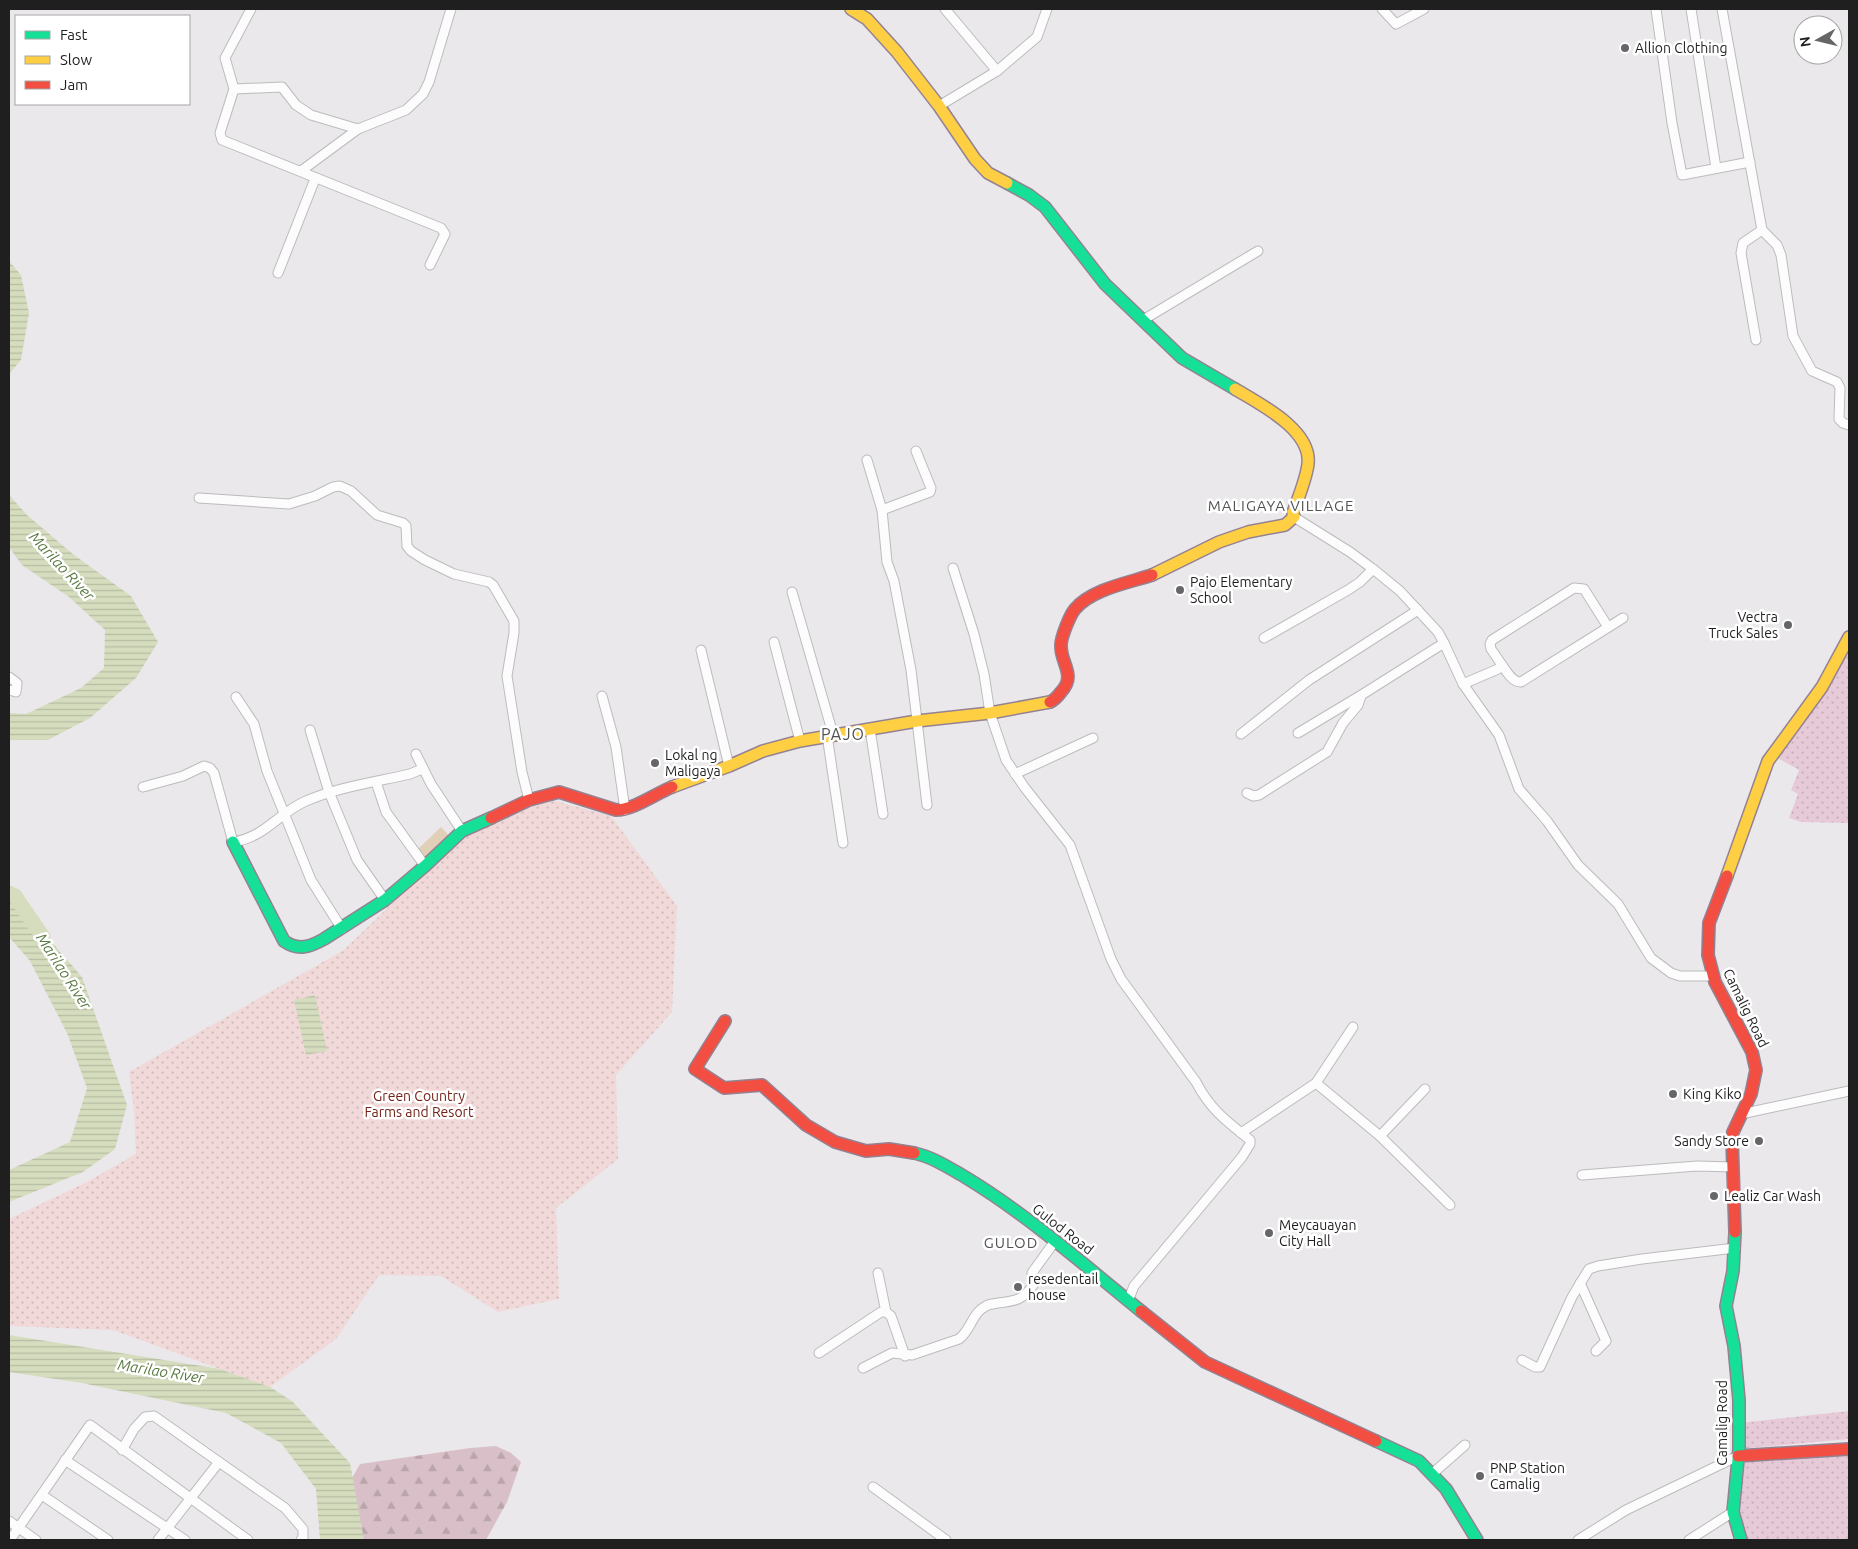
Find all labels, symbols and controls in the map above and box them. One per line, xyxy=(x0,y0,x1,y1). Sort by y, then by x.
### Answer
legend xyxy=(15,15,190,105)
north arrow xyxy=(1793,15,1843,65)
text: Fast xyxy=(60,26,88,43)
text: N xyxy=(1796,36,1814,48)
place label: Allion Clothing xyxy=(1635,40,1728,56)
marker: Allion Clothing xyxy=(1619,42,1631,54)
text: Slow xyxy=(60,51,93,68)
text: Jam xyxy=(60,76,88,93)
district label: MALIGAYA VILLAGE xyxy=(1208,497,1354,514)
water label: Marilao River xyxy=(26,528,99,605)
place label: Pajo Elementary School xyxy=(1190,574,1293,606)
marker: Pajo Elementary School xyxy=(1174,584,1186,596)
place label: Vectra Truck Sales xyxy=(1709,609,1778,641)
marker: Vectra Truck Sales xyxy=(1782,619,1794,631)
district label: PAJO xyxy=(821,725,865,743)
place label: Lokal ng Maligaya xyxy=(665,747,721,779)
marker: Lokal ng Maligaya xyxy=(649,757,661,769)
water label: Marilao River xyxy=(33,930,96,1013)
street label: Camalig Road xyxy=(1720,966,1772,1050)
place label: King Kiko xyxy=(1683,1086,1742,1102)
park label: Green Country Farms and Resort xyxy=(365,1088,474,1120)
marker: King Kiko xyxy=(1667,1088,1679,1100)
place label: Sandy Store xyxy=(1674,1133,1749,1149)
marker: Sandy Store xyxy=(1753,1135,1765,1147)
place label: Lealiz Car Wash xyxy=(1724,1188,1821,1204)
marker: Lealiz Car Wash xyxy=(1708,1190,1720,1202)
street label: Gulod Road xyxy=(1029,1200,1097,1258)
place label: Meycauayan City Hall xyxy=(1279,1217,1356,1249)
marker: Meycauayan City Hall xyxy=(1263,1227,1275,1239)
district label: GULOD xyxy=(984,1234,1038,1251)
place label: resedentail house xyxy=(1028,1271,1099,1303)
marker: resedentail house xyxy=(1012,1281,1024,1293)
water label: Marilao River xyxy=(117,1356,207,1386)
street label: Camalig Road xyxy=(1714,1380,1730,1466)
place label: PNP Station Camalig xyxy=(1490,1460,1565,1492)
marker: PNP Station Camalig xyxy=(1474,1470,1486,1482)

